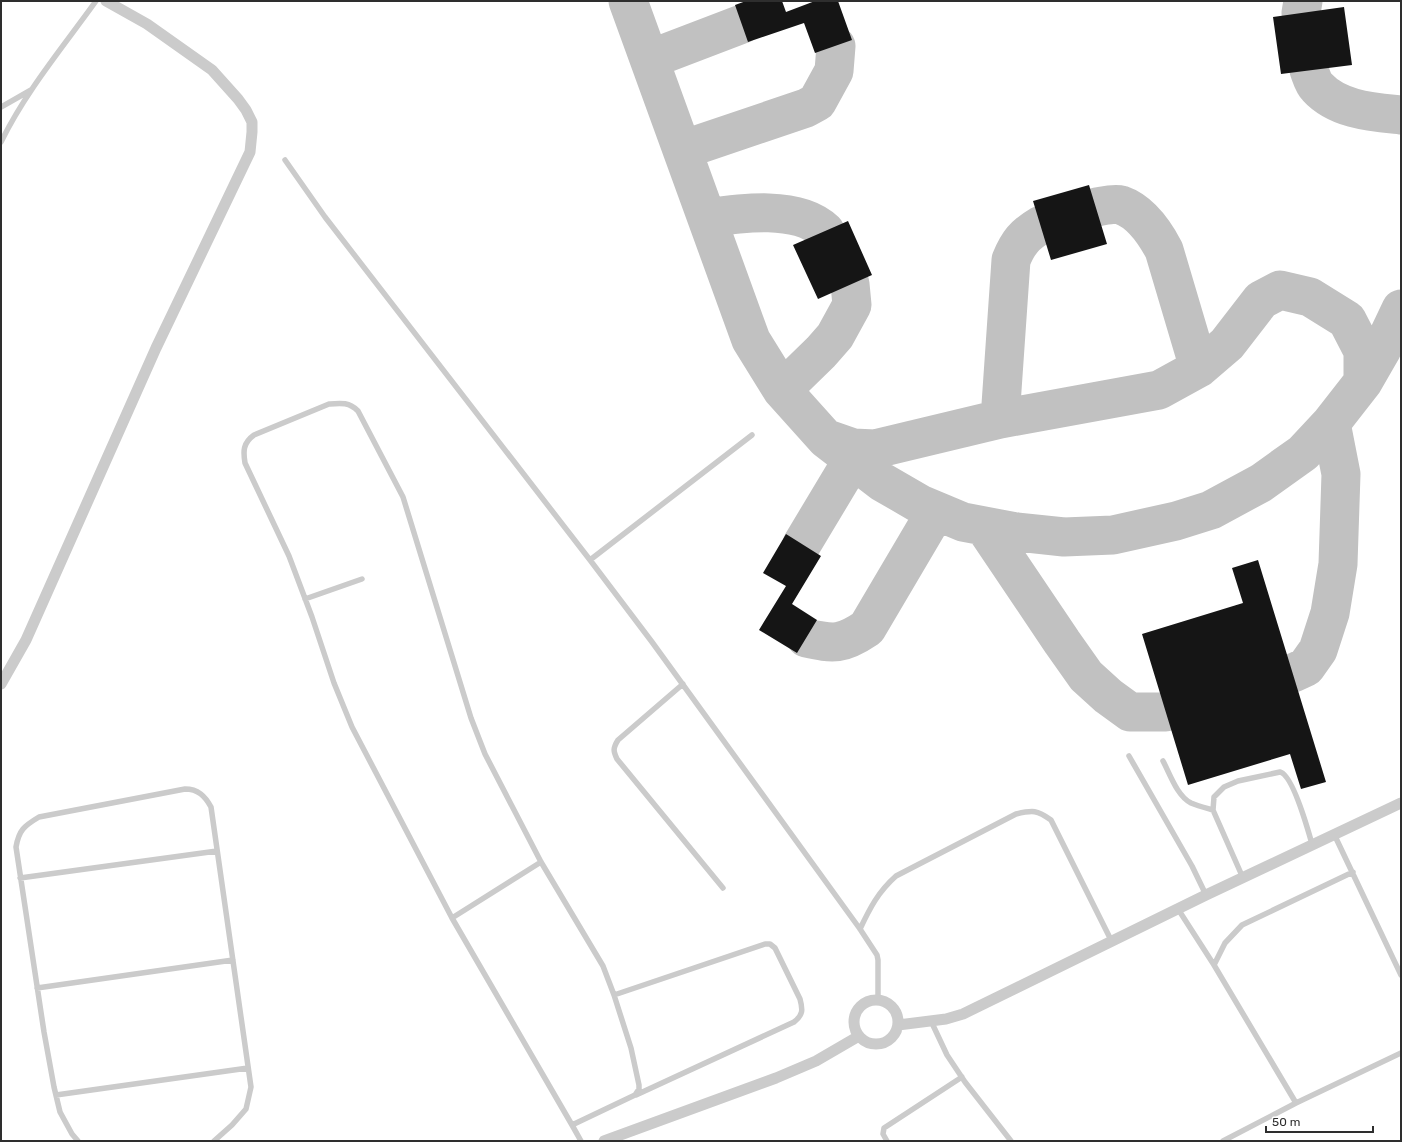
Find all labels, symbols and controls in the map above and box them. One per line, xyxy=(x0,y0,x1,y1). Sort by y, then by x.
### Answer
scale bar xyxy=(1266,1108,1373,1134)
text: 50 m xyxy=(1272,1115,1300,1129)

